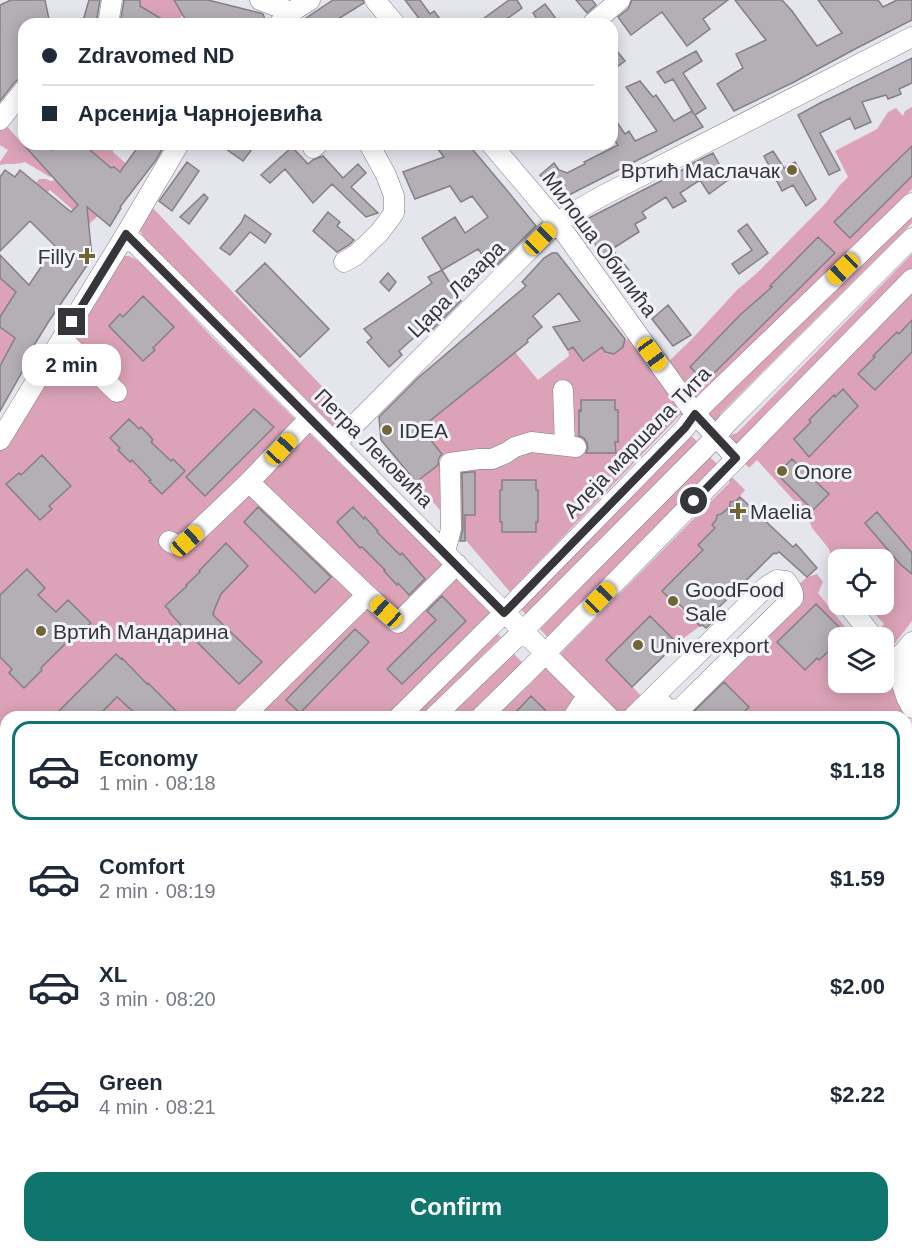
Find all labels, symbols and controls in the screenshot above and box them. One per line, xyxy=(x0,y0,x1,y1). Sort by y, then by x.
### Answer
text: Zdravomed ND xyxy=(78,43,234,68)
text: Арсенија Чарнојевића xyxy=(78,101,322,126)
place label: Вртић Маслачак xyxy=(621,159,781,182)
marker: Вртић Маслачак xyxy=(785,163,799,177)
street label: Милоша Обилића xyxy=(538,167,662,321)
car xyxy=(521,220,559,258)
street label: Цара Лазара xyxy=(403,236,509,342)
place label: Filly xyxy=(38,245,75,268)
marker: Filly xyxy=(80,249,94,263)
car xyxy=(824,250,862,288)
route end xyxy=(58,308,85,335)
car xyxy=(634,334,670,374)
callout: 2 min xyxy=(22,343,122,385)
text: 2 min xyxy=(45,354,98,376)
street label: Алеја маршала Тита xyxy=(559,362,715,522)
street label: Петра Лековића xyxy=(310,384,438,512)
place label: IDEA xyxy=(399,419,448,442)
marker: IDEA xyxy=(380,423,394,437)
car xyxy=(262,430,300,468)
place label: Onore xyxy=(794,460,852,483)
marker: Onore xyxy=(775,464,789,478)
route start xyxy=(680,487,707,514)
place label: Maelia xyxy=(750,500,812,523)
marker: Maelia xyxy=(731,504,745,518)
car xyxy=(168,522,206,560)
map controls xyxy=(828,549,894,693)
button: locate xyxy=(828,549,894,615)
place label: GoodFood Sale xyxy=(685,578,784,625)
car xyxy=(581,579,619,617)
car xyxy=(367,593,405,631)
marker: GoodFood Sale xyxy=(666,594,680,608)
place label: Вртић Мандарина xyxy=(53,620,229,643)
marker: Вртић Мандарина xyxy=(34,624,48,638)
button: layers xyxy=(828,627,894,693)
place label: Univerexport xyxy=(650,634,769,657)
marker: Univerexport xyxy=(631,638,645,652)
icon: car xyxy=(27,744,81,798)
text: Economy xyxy=(99,746,198,771)
text: $1.18 xyxy=(830,758,885,783)
text: 1 min · 08:18 xyxy=(99,772,216,794)
icon: car xyxy=(27,852,81,906)
text: Comfort xyxy=(99,854,185,879)
text: $1.59 xyxy=(830,866,885,891)
text: 2 min · 08:19 xyxy=(99,880,216,902)
icon: car xyxy=(27,960,81,1014)
text: XL xyxy=(99,962,127,987)
text: $2.00 xyxy=(830,974,885,999)
text: 3 min · 08:20 xyxy=(99,988,216,1010)
icon: car xyxy=(27,1068,81,1122)
text: Green xyxy=(99,1070,163,1095)
text: $2.22 xyxy=(830,1082,885,1107)
text: 4 min · 08:21 xyxy=(99,1096,216,1118)
button: Confirm xyxy=(24,1172,888,1241)

